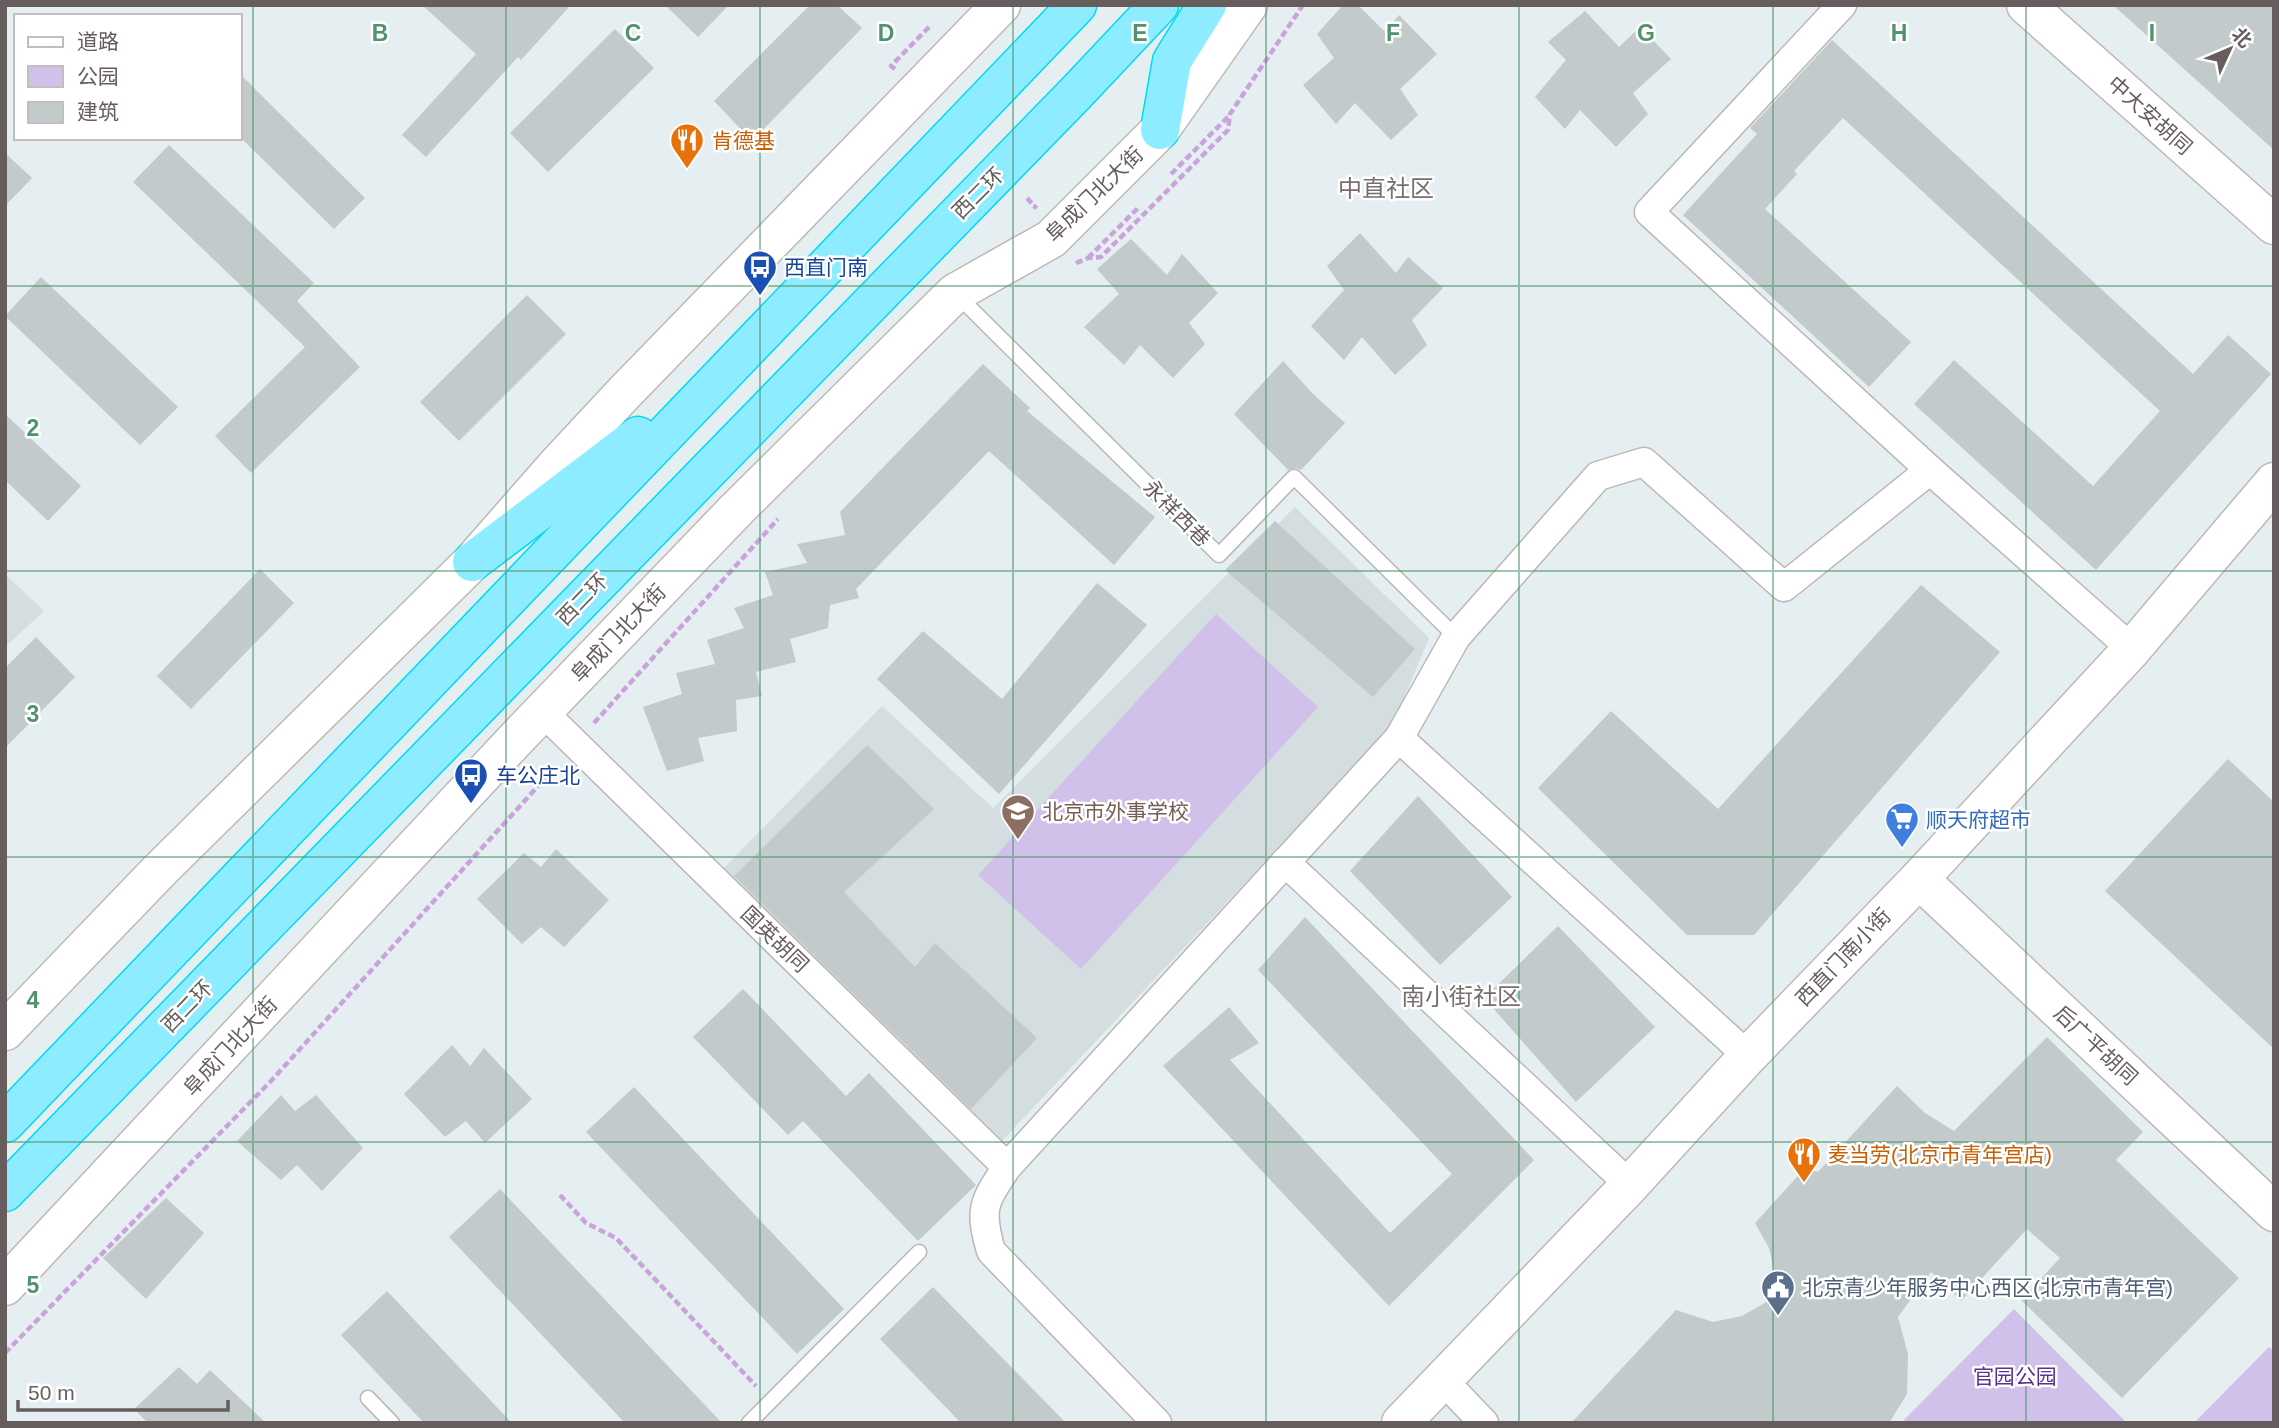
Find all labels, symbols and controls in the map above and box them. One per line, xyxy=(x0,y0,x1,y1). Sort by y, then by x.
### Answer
legend xyxy=(14,14,242,140)
north arrow xyxy=(2195,14,2265,84)
text: B xyxy=(372,20,388,46)
text: C xyxy=(625,20,641,46)
text: D xyxy=(878,20,894,46)
text: E xyxy=(1132,20,1148,46)
text: F xyxy=(1386,20,1400,46)
text: G xyxy=(1637,20,1655,46)
text: H xyxy=(1891,20,1907,46)
text: I xyxy=(2149,20,2155,46)
text: 北 xyxy=(2228,23,2256,52)
text: 道路 xyxy=(77,30,119,53)
text: 公园 xyxy=(77,65,119,88)
street label: 中大安胡同 xyxy=(2103,71,2197,159)
text: 建筑 xyxy=(77,100,119,123)
restaurant icon: 肯德基 xyxy=(668,121,706,170)
place label: 肯德基 xyxy=(712,129,775,152)
street label: 阜成门北大街 xyxy=(1041,142,1147,246)
street label: 西二环 xyxy=(948,163,1008,223)
district label: 中直社区 xyxy=(1338,175,1434,202)
bus stop icon: 西直门南 xyxy=(741,248,779,297)
place label: 西直门南 xyxy=(784,256,868,279)
text: 2 xyxy=(27,415,39,441)
street label: 永祥西巷 xyxy=(1139,475,1215,551)
street label: 西二环 xyxy=(552,568,612,630)
street label: 阜成门北大街 xyxy=(566,580,670,686)
text: 3 xyxy=(27,701,39,727)
bus stop icon: 车公庄北 xyxy=(452,756,490,805)
place label: 车公庄北 xyxy=(496,764,580,787)
school or university icon: 北京市外事学校 xyxy=(999,792,1037,841)
place label: 北京市外事学校 xyxy=(1042,800,1189,823)
supermarket icon: 顺天府超市 xyxy=(1883,800,1921,849)
place label: 顺天府超市 xyxy=(1926,808,2031,831)
street label: 国英胡同 xyxy=(737,902,813,976)
street label: 西直门南小街 xyxy=(1791,904,1895,1010)
street label: 西二环 xyxy=(157,975,217,1037)
district label: 南小街社区 xyxy=(1401,983,1521,1010)
text: 4 xyxy=(27,987,40,1013)
street label: 阜成门北大街 xyxy=(179,992,281,1100)
street label: 后广平胡同 xyxy=(2050,1001,2142,1089)
restaurant icon: 麦当劳(北京市青年宫店) xyxy=(1785,1135,1823,1184)
place label: 麦当劳(北京市青年宫店) xyxy=(1828,1143,2052,1166)
public building icon: 北京青少年服务中心西区(北京市青年宫) xyxy=(1759,1268,1797,1317)
text: 5 xyxy=(27,1272,40,1298)
place label: 北京青少年服务中心西区(北京市青年宫) xyxy=(1802,1276,2173,1299)
park label: 官园公园 xyxy=(1973,1365,2057,1388)
scale bar xyxy=(18,1368,228,1412)
text: 50 m xyxy=(28,1381,75,1404)

